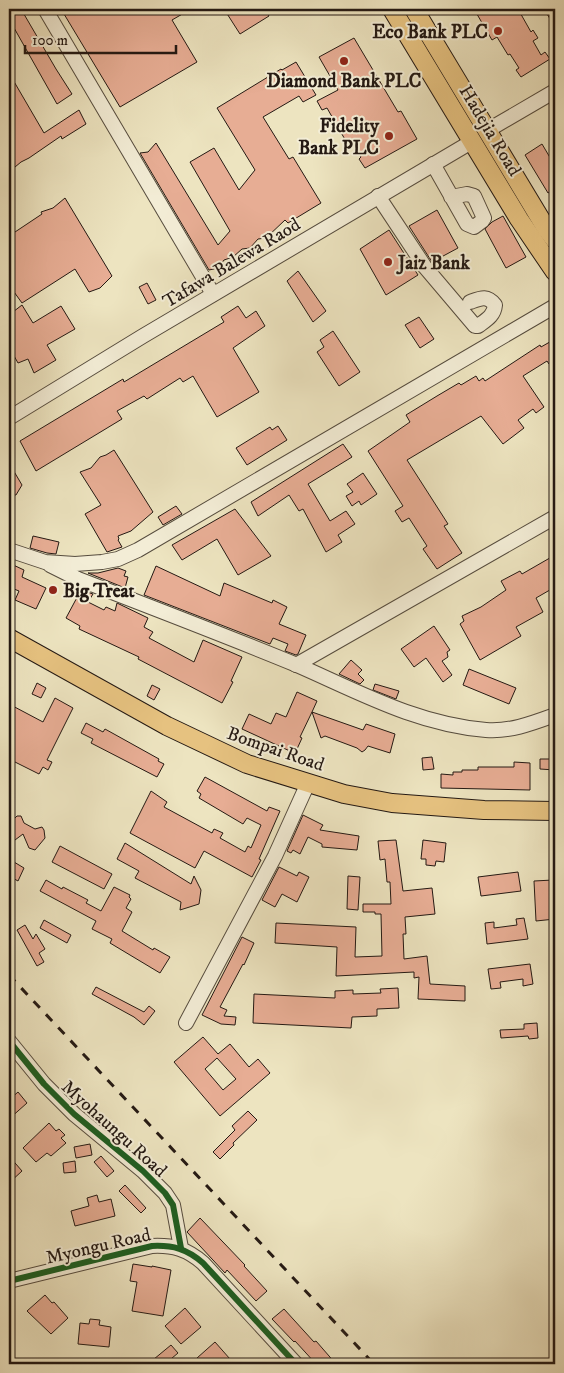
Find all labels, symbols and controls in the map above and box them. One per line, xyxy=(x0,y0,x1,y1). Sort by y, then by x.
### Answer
place label: Eco Bank PLC xyxy=(372,21,488,44)
scale bar xyxy=(25,22,176,54)
marker: Eco Bank PLC xyxy=(492,25,504,37)
text: 100 m xyxy=(32,31,68,50)
marker: Diamond Bank PLC xyxy=(338,55,350,67)
place label: Diamond Bank PLC xyxy=(267,70,421,93)
street label: Hadejia Road xyxy=(454,81,526,181)
place label: Fidelity Bank PLC xyxy=(298,115,380,160)
marker: Fidelity Bank PLC xyxy=(383,130,395,142)
street label: Tafawa Balewa Raod xyxy=(159,213,305,313)
place label: Jaiz Bank xyxy=(396,252,470,275)
marker: Jaiz Bank xyxy=(382,256,394,268)
place label: Big Treat xyxy=(63,580,136,603)
marker: Big Treat xyxy=(47,584,59,596)
street label: Bompai Road xyxy=(224,722,328,777)
street label: Myohaungu Road xyxy=(56,1076,172,1183)
street label: Myongu Road xyxy=(44,1223,154,1270)

